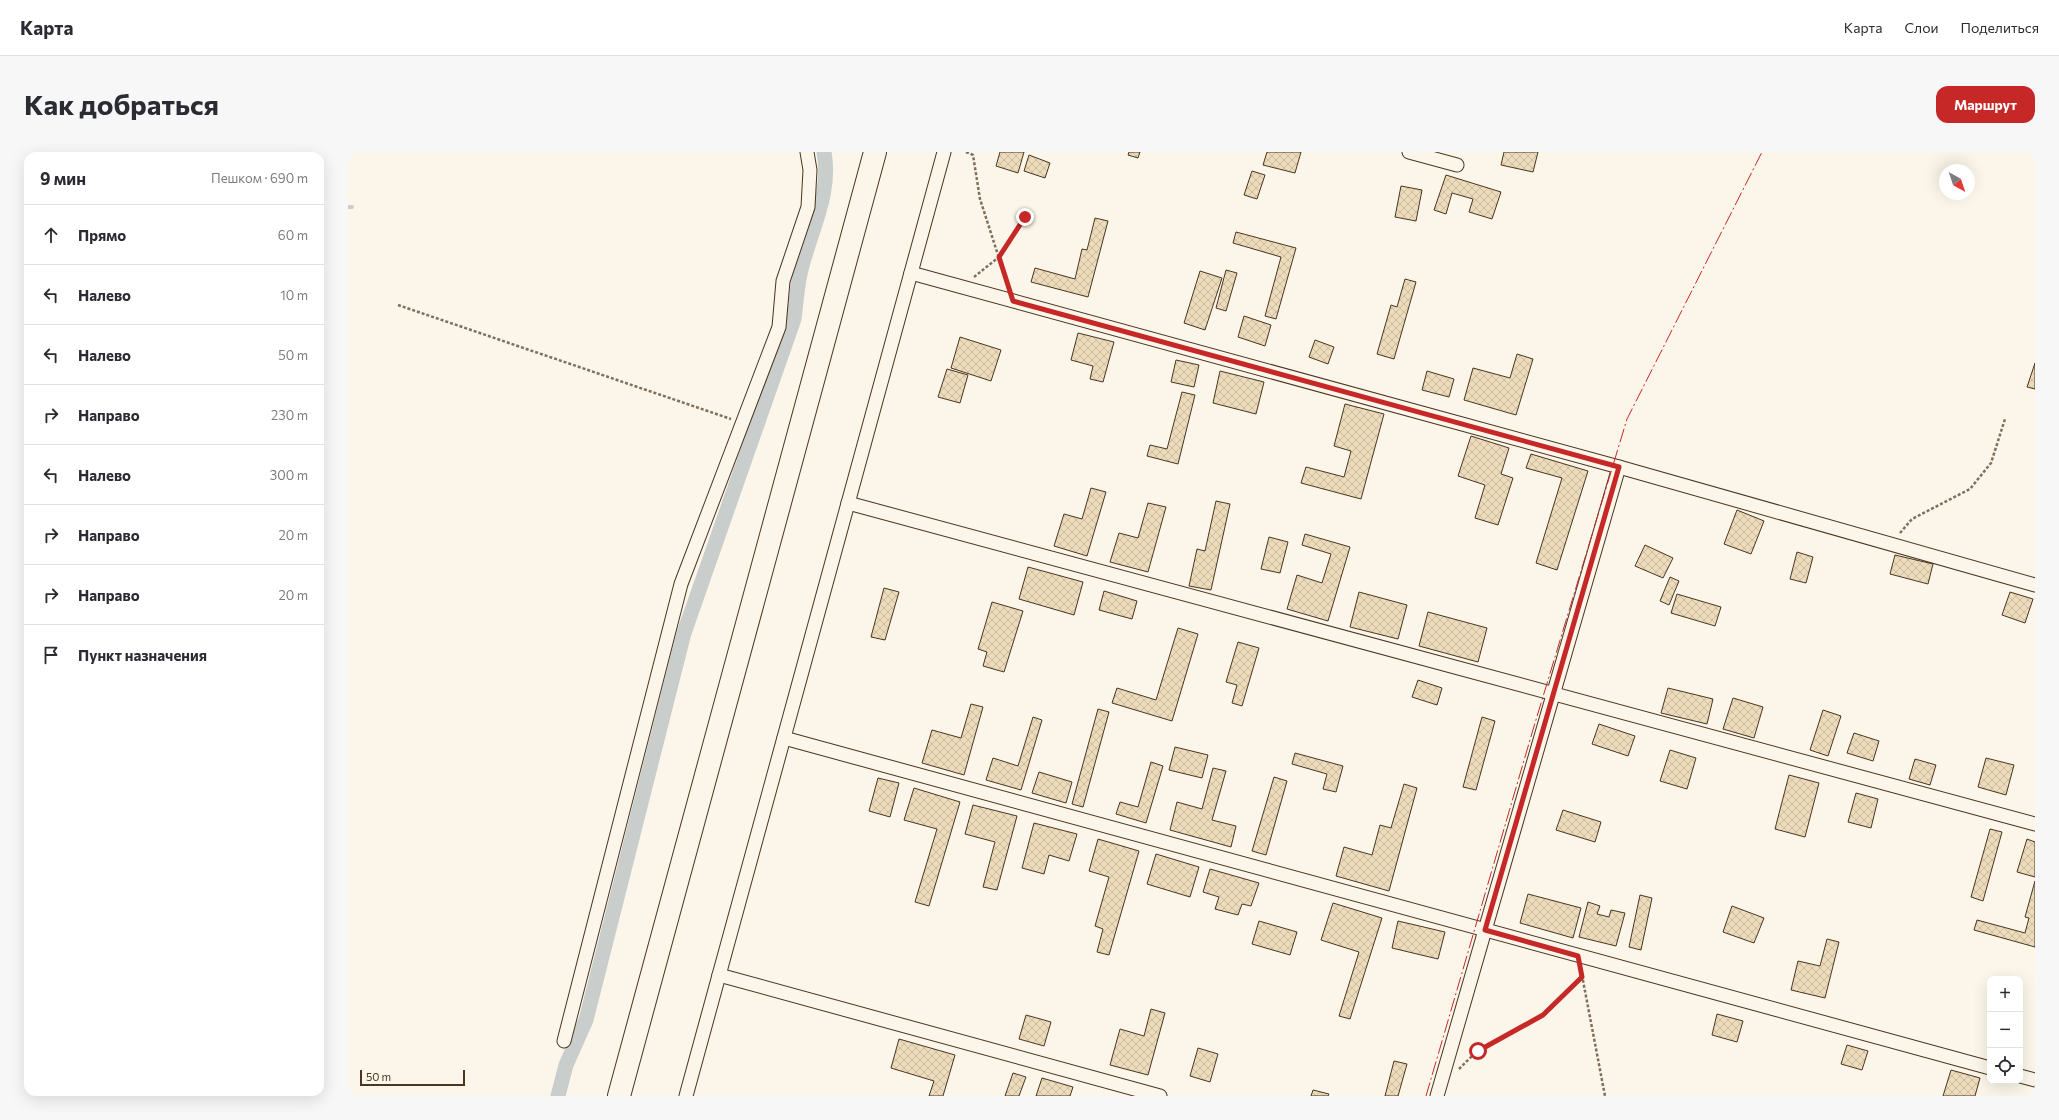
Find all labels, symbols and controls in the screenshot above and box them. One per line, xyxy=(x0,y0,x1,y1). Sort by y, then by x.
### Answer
text: Карта xyxy=(20,16,73,39)
text: Карта xyxy=(1844,19,1882,36)
text: Слои xyxy=(1904,19,1939,36)
text: Поделиться xyxy=(1961,19,2039,36)
button: Маршрут xyxy=(1936,86,2035,123)
text: Как добраться xyxy=(24,87,219,121)
north arrow xyxy=(1939,164,1975,200)
text: 9 мин xyxy=(40,168,86,189)
text: Пешком · 690 m xyxy=(211,170,308,186)
route end xyxy=(1016,208,1034,226)
icon: ahead xyxy=(40,224,62,246)
text: Прямо xyxy=(78,226,126,244)
text: 60 m xyxy=(278,227,308,243)
icon: left xyxy=(40,284,62,306)
text: Налево xyxy=(78,286,131,304)
text: 10 m xyxy=(280,287,308,303)
icon: left xyxy=(40,344,62,366)
text: Налево xyxy=(78,346,131,364)
text: 50 m xyxy=(278,347,308,363)
icon: right xyxy=(40,404,62,426)
text: Направо xyxy=(78,406,140,424)
text: 230 m xyxy=(271,407,308,423)
icon: left xyxy=(40,464,62,486)
text: Налево xyxy=(78,466,131,484)
text: 300 m xyxy=(270,467,308,483)
icon: right xyxy=(40,524,62,546)
text: Направо xyxy=(78,526,140,544)
text: 20 m xyxy=(279,527,308,543)
icon: right xyxy=(40,584,62,606)
text: Направо xyxy=(78,586,140,604)
text: 20 m xyxy=(279,587,308,603)
icon: arrive xyxy=(40,644,62,666)
text: Пункт назначения xyxy=(78,646,207,664)
map controls xyxy=(1987,976,2023,1084)
button: + xyxy=(1987,976,2023,1012)
button: − xyxy=(1987,1012,2023,1048)
route start xyxy=(1469,1042,1487,1060)
button: locate xyxy=(1987,1048,2023,1084)
scale bar xyxy=(360,1068,465,1087)
text: 50 m xyxy=(366,1070,391,1083)

